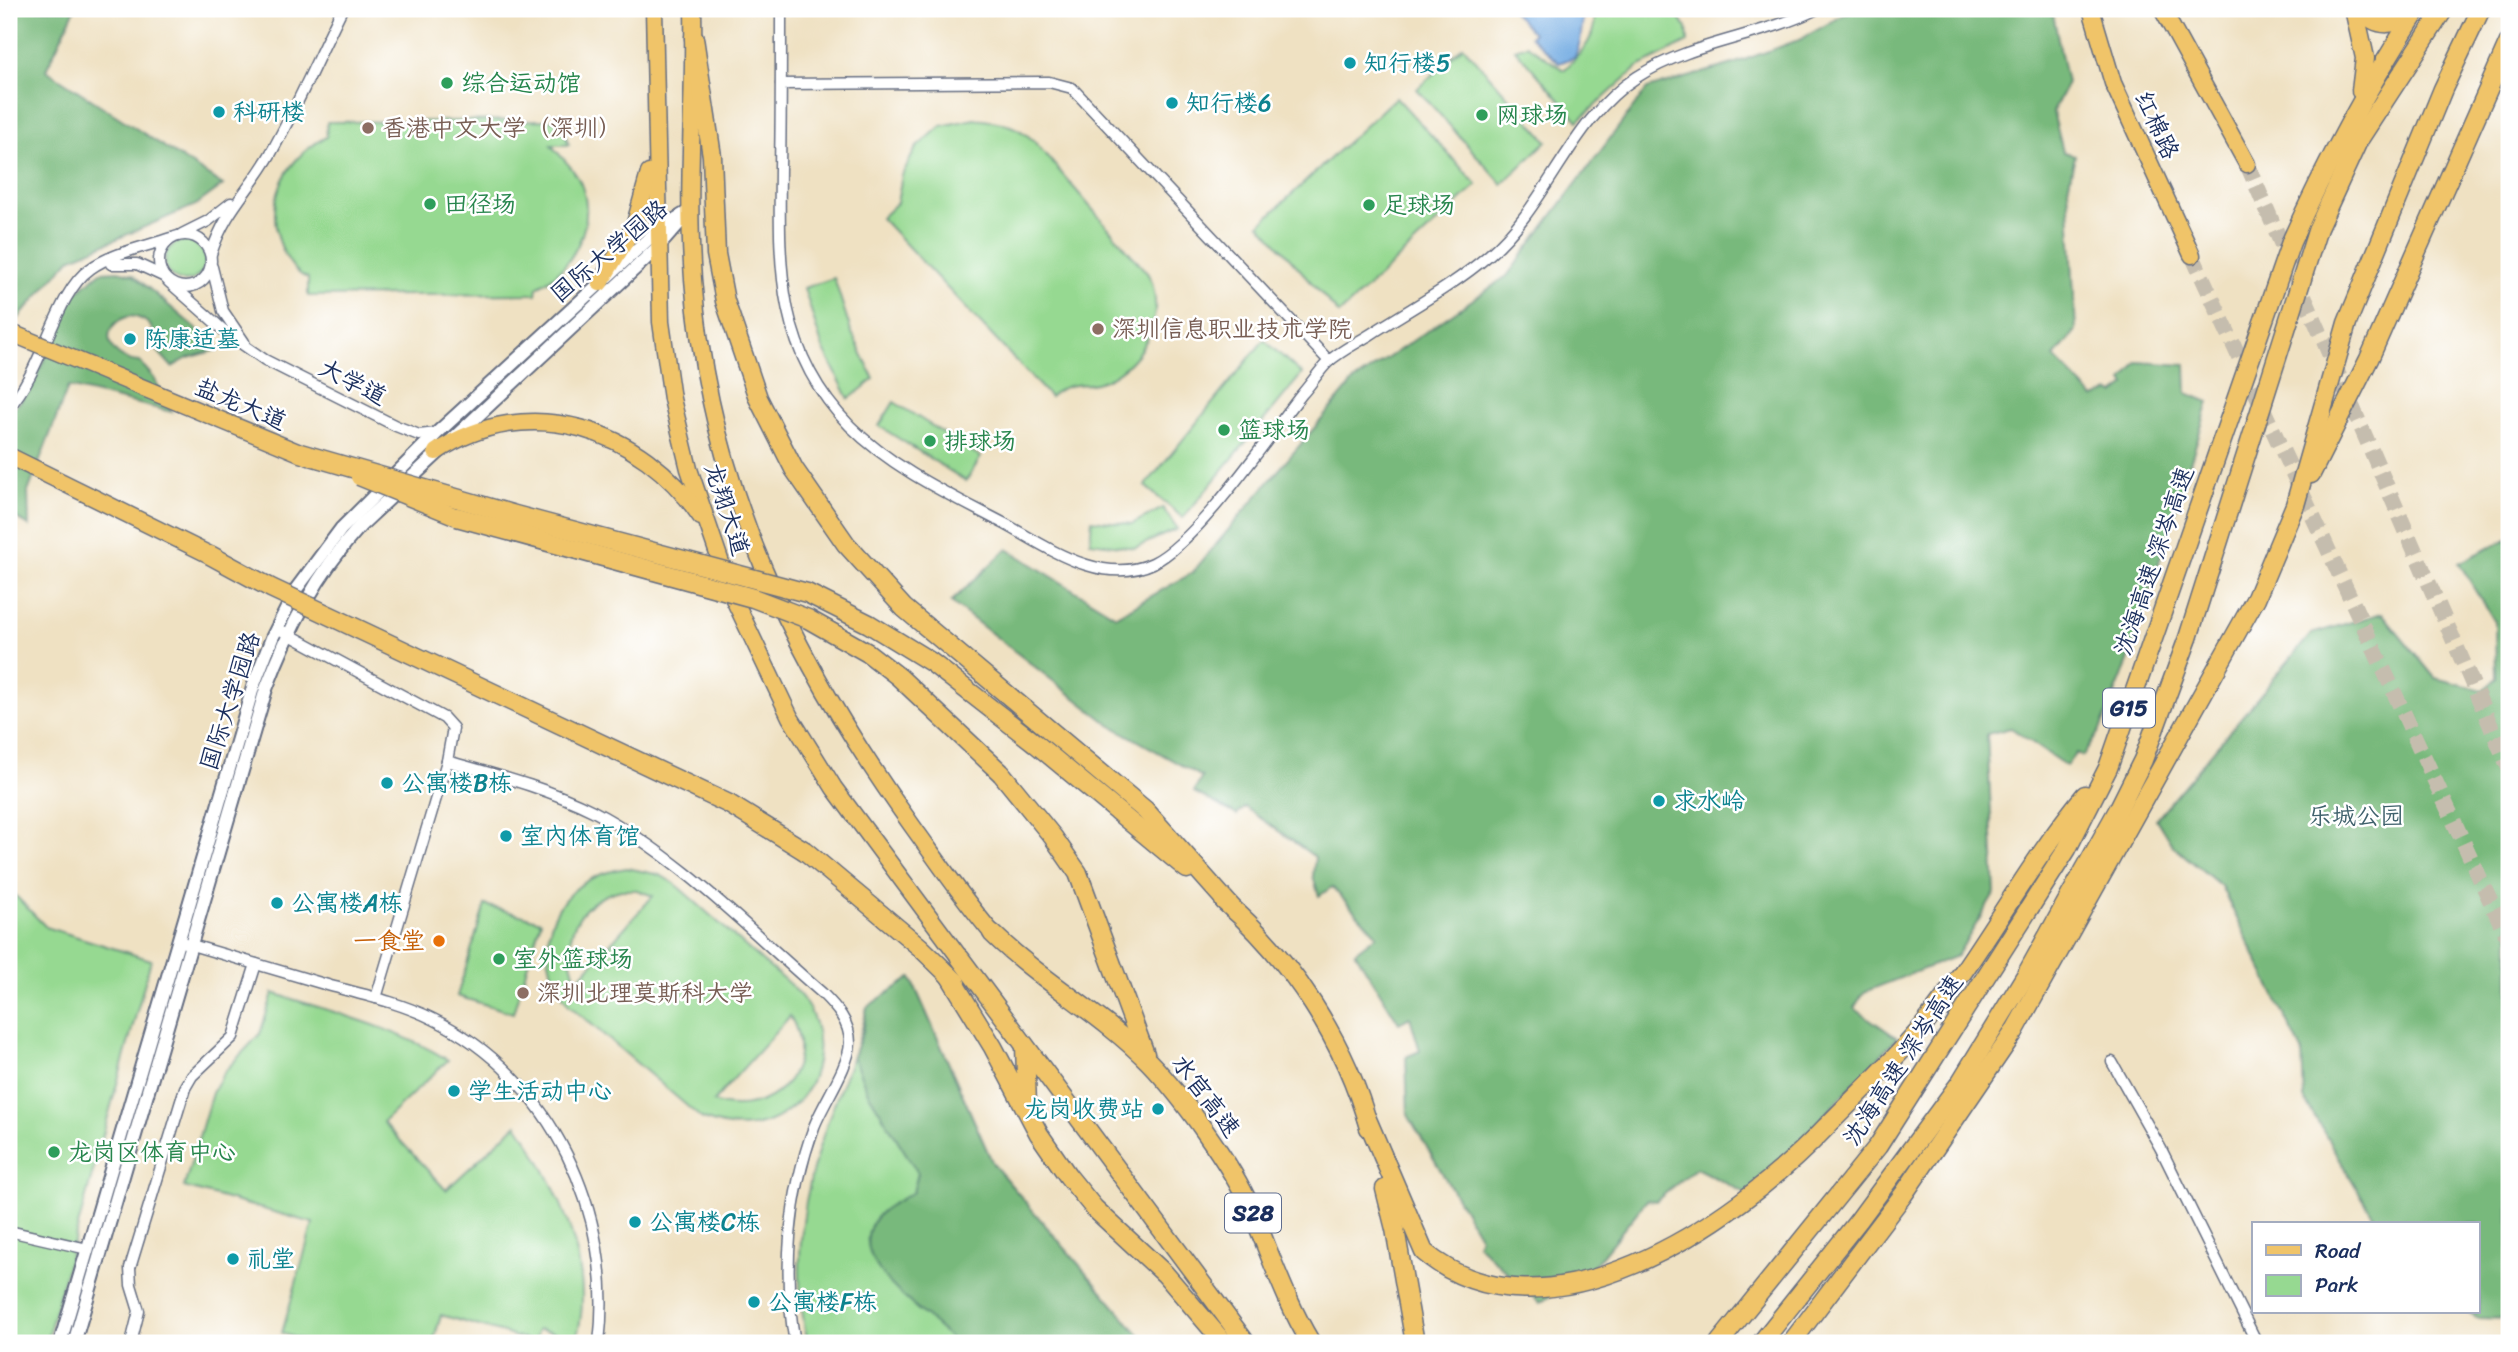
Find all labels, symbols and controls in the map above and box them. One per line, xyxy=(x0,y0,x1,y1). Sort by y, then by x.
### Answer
place label: 知行楼5 xyxy=(1364,42,1451,84)
marker: 知行楼5 xyxy=(1342,55,1358,71)
place label: 综合运动馆 xyxy=(461,62,581,104)
marker: 综合运动馆 xyxy=(439,75,455,91)
place label: 知行楼6 xyxy=(1186,82,1272,124)
street label: 红棉路 xyxy=(2123,83,2191,167)
place label: 科研楼 xyxy=(233,91,305,133)
place label: 网球场 xyxy=(1496,94,1568,136)
marker: 知行楼6 xyxy=(1164,95,1180,111)
marker: 科研楼 xyxy=(211,104,227,120)
place label: 香港中文大学（深圳） xyxy=(382,107,622,149)
marker: 网球场 xyxy=(1474,107,1490,123)
marker: 香港中文大学（深圳） xyxy=(360,120,376,136)
place label: 田径场 xyxy=(444,183,516,225)
place label: 足球场 xyxy=(1383,184,1455,226)
street label: 国际大学园路 xyxy=(540,189,678,313)
marker: 田径场 xyxy=(422,196,438,212)
marker: 足球场 xyxy=(1361,197,1377,213)
place label: 深圳信息职业技术学院 xyxy=(1112,308,1352,350)
place label: 陈康适墓 xyxy=(144,318,240,360)
marker: 深圳信息职业技术学院 xyxy=(1090,321,1106,337)
marker: 陈康适墓 xyxy=(122,331,138,347)
street label: 大学道 xyxy=(311,347,395,417)
street label: 盐龙大道 xyxy=(189,366,293,442)
place label: 篮球场 xyxy=(1238,409,1310,451)
place label: 排球场 xyxy=(944,420,1016,462)
marker: 篮球场 xyxy=(1216,422,1232,438)
marker: 排球场 xyxy=(922,433,938,449)
street label: 龙翔大道 xyxy=(692,457,762,561)
street label: 沈海高速 深岑高速 xyxy=(2102,460,2206,662)
street label: 国际大学园路 xyxy=(188,626,272,776)
road number: G15 xyxy=(2103,688,2155,728)
place label: 公寓楼B栋 xyxy=(401,762,512,804)
marker: 公寓楼B栋 xyxy=(379,775,395,791)
place label: 求水岭 xyxy=(1673,780,1745,822)
marker: 求水岭 xyxy=(1651,793,1667,809)
park label: 乐城公园 xyxy=(2308,795,2404,837)
place label: 室内体育馆 xyxy=(520,815,640,857)
marker: 室内体育馆 xyxy=(498,828,514,844)
place label: 公寓楼A栋 xyxy=(291,882,403,924)
marker: 公寓楼A栋 xyxy=(269,895,285,911)
place label: 一食堂 xyxy=(353,920,425,962)
marker: 一食堂 xyxy=(431,933,447,949)
place label: 室外篮球场 xyxy=(513,938,633,980)
marker: 室外篮球场 xyxy=(491,951,507,967)
street label: 沈海高速 深岑高速 xyxy=(1831,965,1975,1155)
place label: 深圳北理莫斯科大学 xyxy=(537,972,753,1014)
marker: 深圳北理莫斯科大学 xyxy=(515,985,531,1001)
street label: 水官高速 xyxy=(1160,1045,1252,1147)
place label: 学生活动中心 xyxy=(468,1070,612,1112)
marker: 学生活动中心 xyxy=(446,1083,462,1099)
place label: 龙岗收费站 xyxy=(1024,1088,1144,1130)
marker: 龙岗收费站 xyxy=(1150,1101,1166,1117)
place label: 龙岗区体育中心 xyxy=(68,1131,236,1173)
marker: 龙岗区体育中心 xyxy=(46,1144,62,1160)
road number: S28 xyxy=(1225,1194,1281,1232)
place label: 公寓楼C栋 xyxy=(649,1201,760,1243)
marker: 公寓楼C栋 xyxy=(627,1214,643,1230)
legend xyxy=(2252,1222,2480,1314)
text: Road xyxy=(2315,1232,2362,1270)
place label: 礼堂 xyxy=(247,1238,295,1280)
marker: 礼堂 xyxy=(225,1251,241,1267)
text: Park xyxy=(2315,1266,2358,1304)
place label: 公寓楼F栋 xyxy=(768,1281,877,1323)
marker: 公寓楼F栋 xyxy=(746,1294,762,1310)

